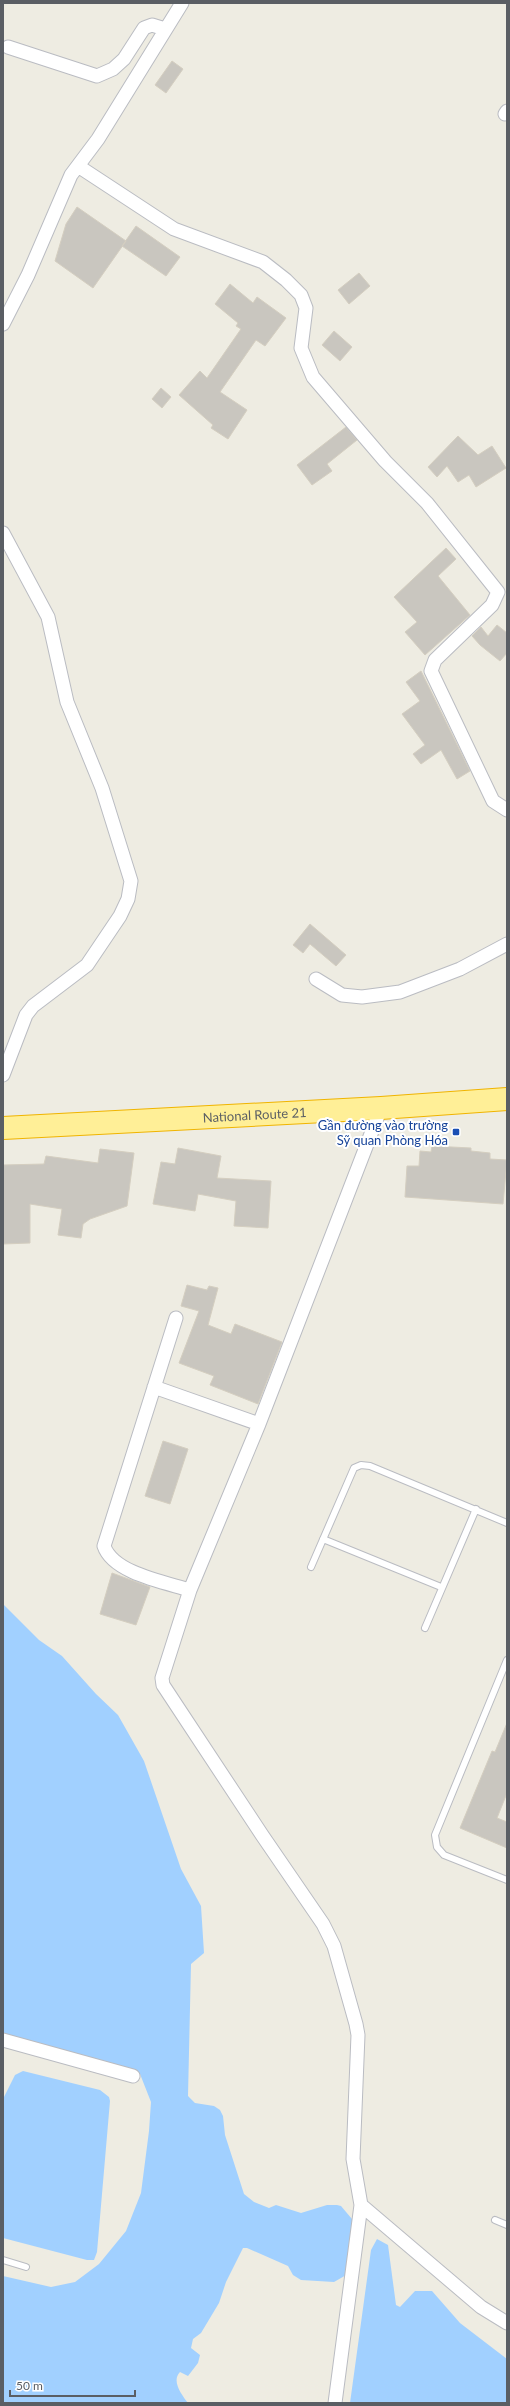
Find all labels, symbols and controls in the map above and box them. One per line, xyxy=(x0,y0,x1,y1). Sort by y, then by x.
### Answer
street label: National Route 21 xyxy=(202,1104,307,1125)
place label: Gần đường vào trường Sỹ quan Phòng Hóa xyxy=(318,1117,448,1148)
marker: Gần đường vào trường Sỹ quan Phòng Hóa xyxy=(451,1127,461,1137)
scale bar xyxy=(10,2372,135,2398)
text: 50 m xyxy=(16,2378,43,2393)

